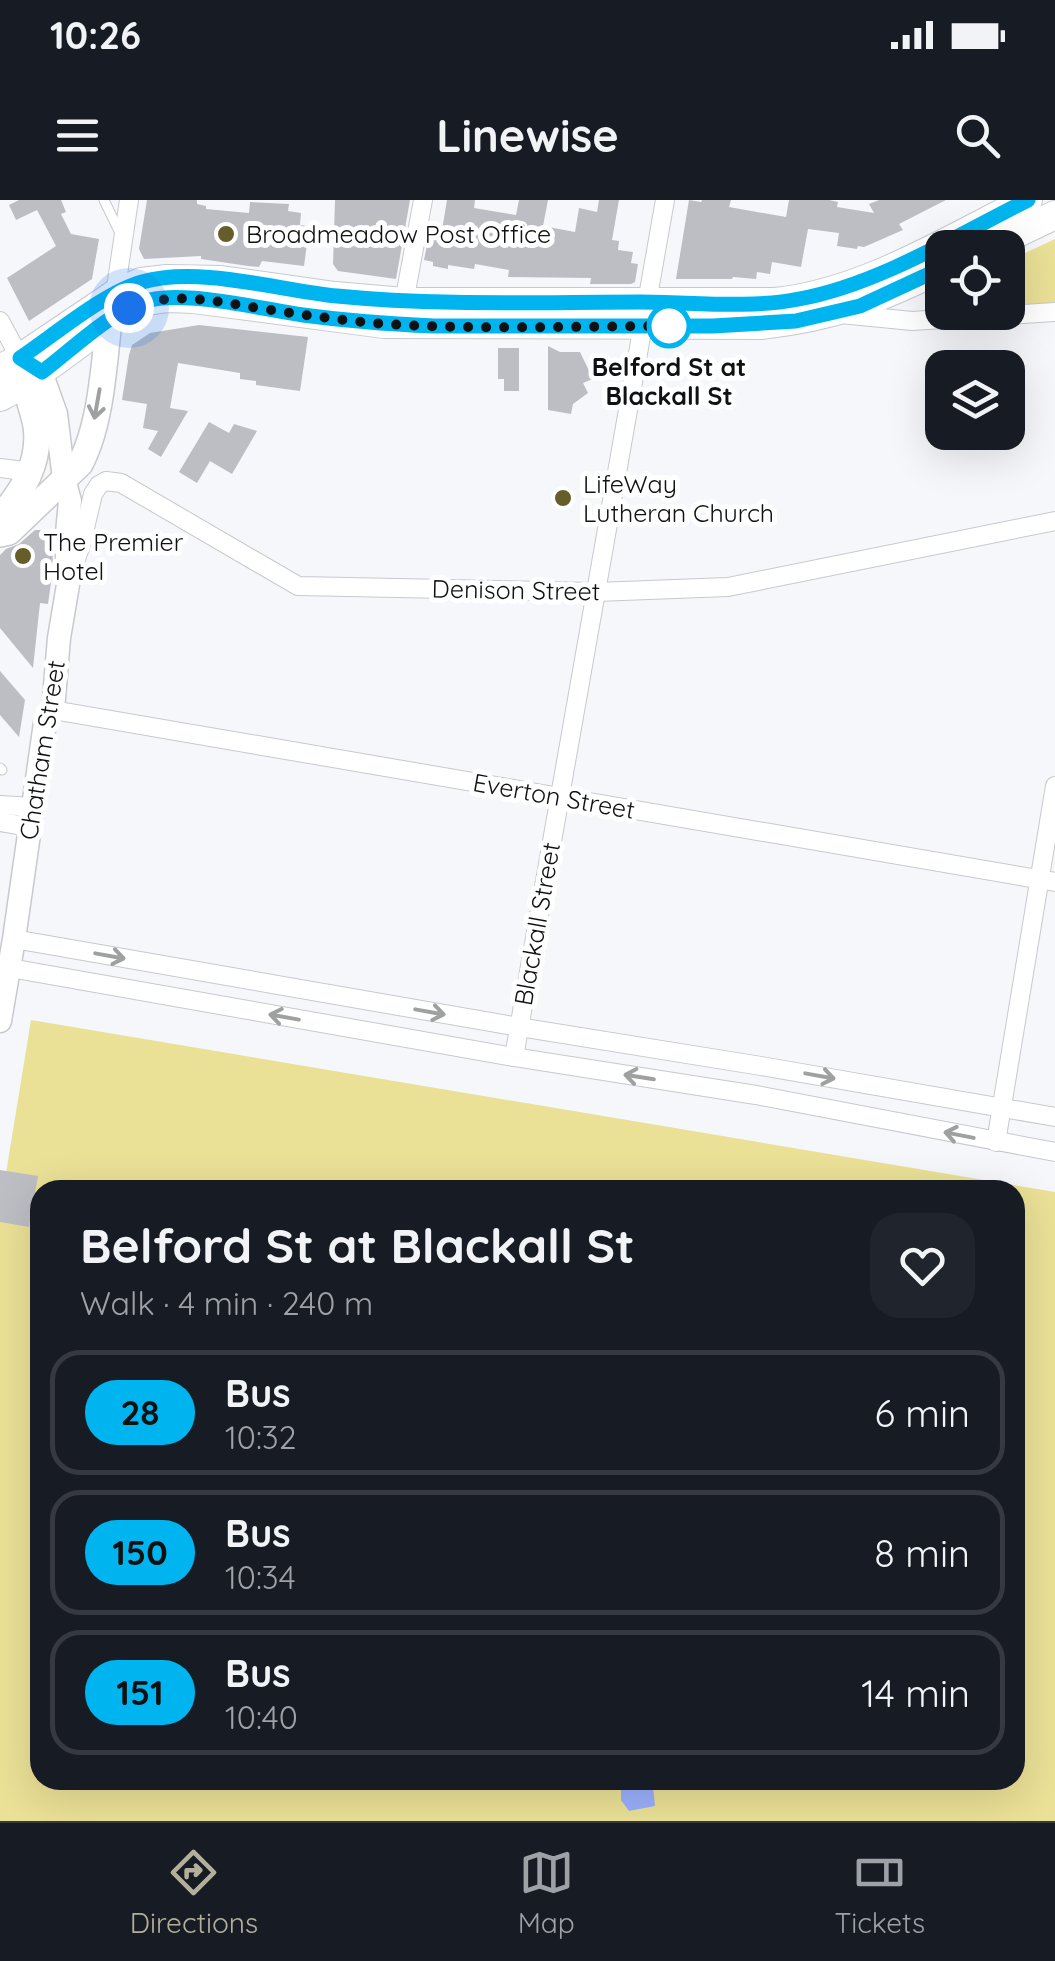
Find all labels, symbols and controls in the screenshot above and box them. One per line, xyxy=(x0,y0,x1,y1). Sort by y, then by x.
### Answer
text: 10:26 xyxy=(50,11,141,59)
text: Linewise xyxy=(436,107,619,163)
icon: menu xyxy=(50,108,105,163)
icon: search xyxy=(950,108,1005,163)
place label: Broadmeadow Post Office xyxy=(246,218,551,249)
marker: Broadmeadow Post Office xyxy=(215,223,237,245)
map controls xyxy=(925,230,1025,450)
button: locate xyxy=(925,230,1025,330)
your location xyxy=(104,283,154,333)
marker: Belford St at Blackall St xyxy=(648,305,690,347)
button: layers xyxy=(925,350,1025,450)
place label: Belford St at Blackall St xyxy=(592,351,746,411)
one-way arrow xyxy=(87,387,106,420)
place label: LifeWay Lutheran Church xyxy=(583,468,774,528)
marker: LifeWay Lutheran Church xyxy=(552,487,574,509)
place label: The Premier Hotel xyxy=(43,526,184,586)
marker: The Premier Hotel xyxy=(12,545,34,567)
street label: Denison Street xyxy=(431,573,601,606)
street label: Chatham Street xyxy=(12,658,71,842)
street label: Everton Street xyxy=(471,766,637,825)
street label: Blackall Street xyxy=(507,840,566,1008)
one-way arrow xyxy=(93,947,125,966)
one-way arrow xyxy=(413,1003,446,1022)
one-way arrow xyxy=(269,1007,301,1026)
one-way arrow xyxy=(624,1067,656,1086)
one-way arrow xyxy=(803,1067,836,1086)
one-way arrow xyxy=(944,1124,976,1143)
button: heart xyxy=(870,1213,975,1318)
text: Belford St at Blackall St xyxy=(80,1215,635,1275)
text: Walk · 4 min · 240 m xyxy=(80,1283,373,1323)
text: Bus xyxy=(225,1369,291,1417)
text: 6 min xyxy=(874,1389,970,1437)
text: 28 xyxy=(120,1390,160,1434)
text: 10:32 xyxy=(225,1417,296,1457)
text: Bus xyxy=(225,1509,291,1557)
text: 8 min xyxy=(874,1529,970,1577)
text: 150 xyxy=(112,1530,168,1574)
text: 10:34 xyxy=(225,1557,296,1597)
text: Bus xyxy=(225,1649,291,1697)
text: 14 min xyxy=(861,1669,970,1717)
text: 151 xyxy=(116,1670,164,1714)
text: 10:40 xyxy=(225,1697,298,1737)
tab: Directions xyxy=(130,1845,258,1940)
tab: Map xyxy=(518,1845,575,1940)
tab: Tickets xyxy=(834,1845,925,1940)

